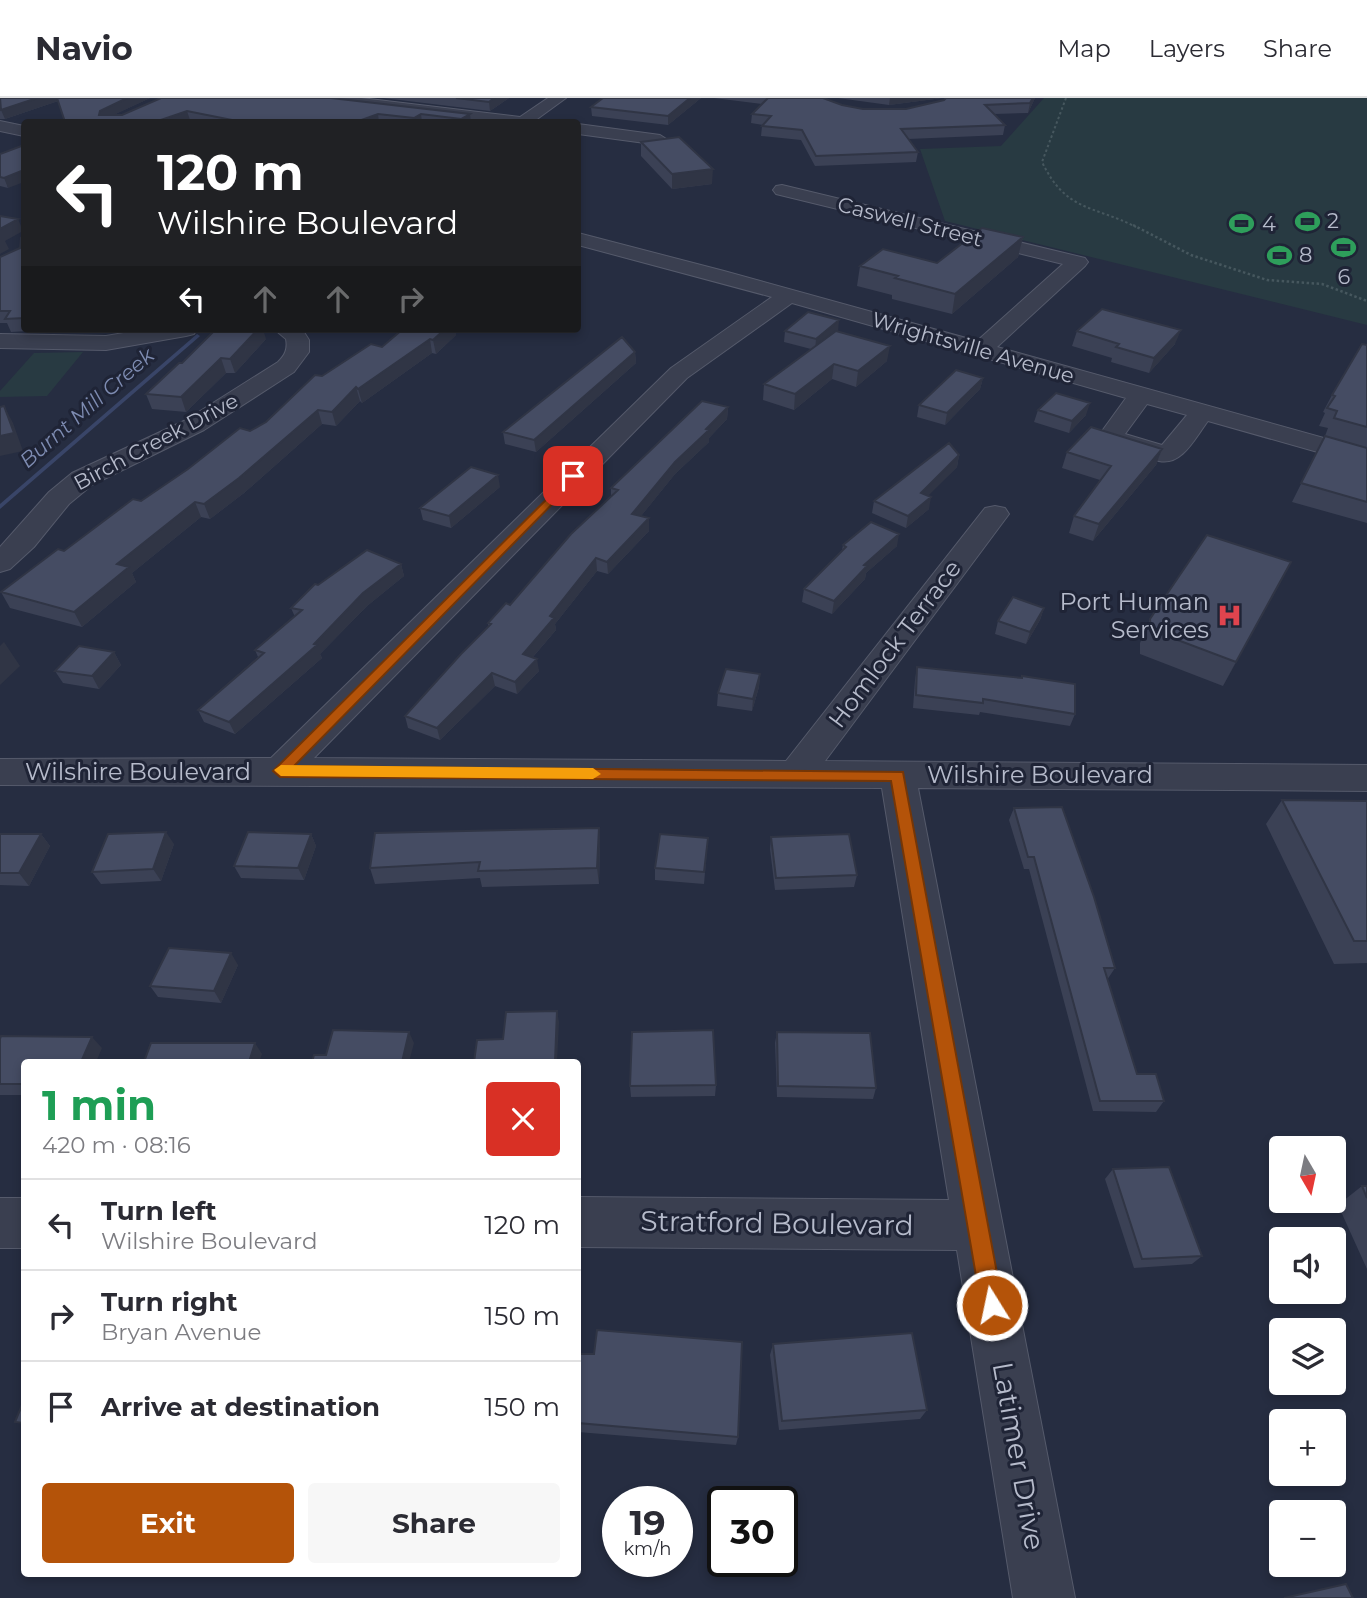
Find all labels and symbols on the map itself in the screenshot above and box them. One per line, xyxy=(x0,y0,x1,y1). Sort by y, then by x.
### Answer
street label: Caswell Street xyxy=(835,191,985,252)
sports icon: 2 xyxy=(1293,207,1321,235)
place label: 2 xyxy=(1327,208,1339,233)
sports icon: 4 xyxy=(1228,210,1256,238)
place label: 4 xyxy=(1262,211,1276,236)
sports icon: 6 xyxy=(1330,234,1358,262)
sports icon: 8 xyxy=(1265,241,1293,269)
place label: 8 xyxy=(1299,242,1312,267)
place label: 6 xyxy=(1338,264,1351,289)
street label: Wrightsville Avenue xyxy=(869,307,1077,388)
water label: Burnt Mill Creek xyxy=(14,341,160,473)
street label: Birch Creek Drive xyxy=(69,388,242,495)
pin xyxy=(543,446,603,506)
street label: Homlock Terrace xyxy=(822,554,967,733)
place label: Port Human Services xyxy=(1060,587,1209,644)
hospital icon: Port Human Services xyxy=(1215,602,1243,630)
street label: Wilshire Boulevard xyxy=(25,757,251,786)
street label: Wilshire Boulevard xyxy=(927,760,1153,789)
north arrow xyxy=(1269,1136,1346,1213)
street label: Stratford Boulevard xyxy=(640,1204,914,1242)
position arrow xyxy=(955,1268,1029,1342)
street label: Latimer Drive xyxy=(986,1359,1052,1553)
speed limit sign: 30 xyxy=(707,1486,798,1577)

